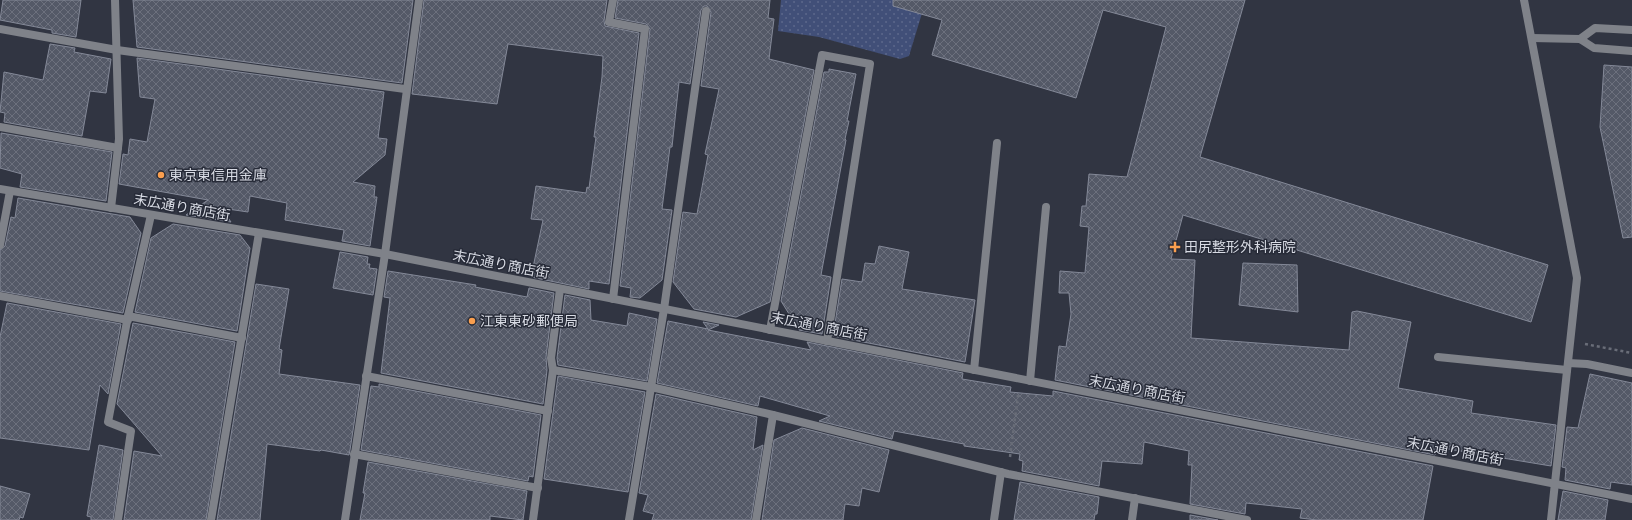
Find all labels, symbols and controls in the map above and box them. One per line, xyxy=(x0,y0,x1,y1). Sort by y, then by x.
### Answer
place label: 東京東信用金庫 xyxy=(169,167,267,183)
marker: 東京東信用金庫 xyxy=(156,170,166,180)
street label: 末広通り商店街 xyxy=(132,191,232,223)
place label: 田尻整形外科病院 xyxy=(1184,239,1296,255)
marker: 田尻整形外科病院 xyxy=(1169,241,1181,253)
street label: 末広通り商店街 xyxy=(451,247,551,281)
street label: 末広通り商店街 xyxy=(769,309,869,343)
place label: 江東東砂郵便局 xyxy=(480,313,578,329)
marker: 江東東砂郵便局 xyxy=(467,316,477,326)
street label: 末広通り商店街 xyxy=(1087,372,1187,406)
street label: 末広通り商店街 xyxy=(1405,434,1505,468)

